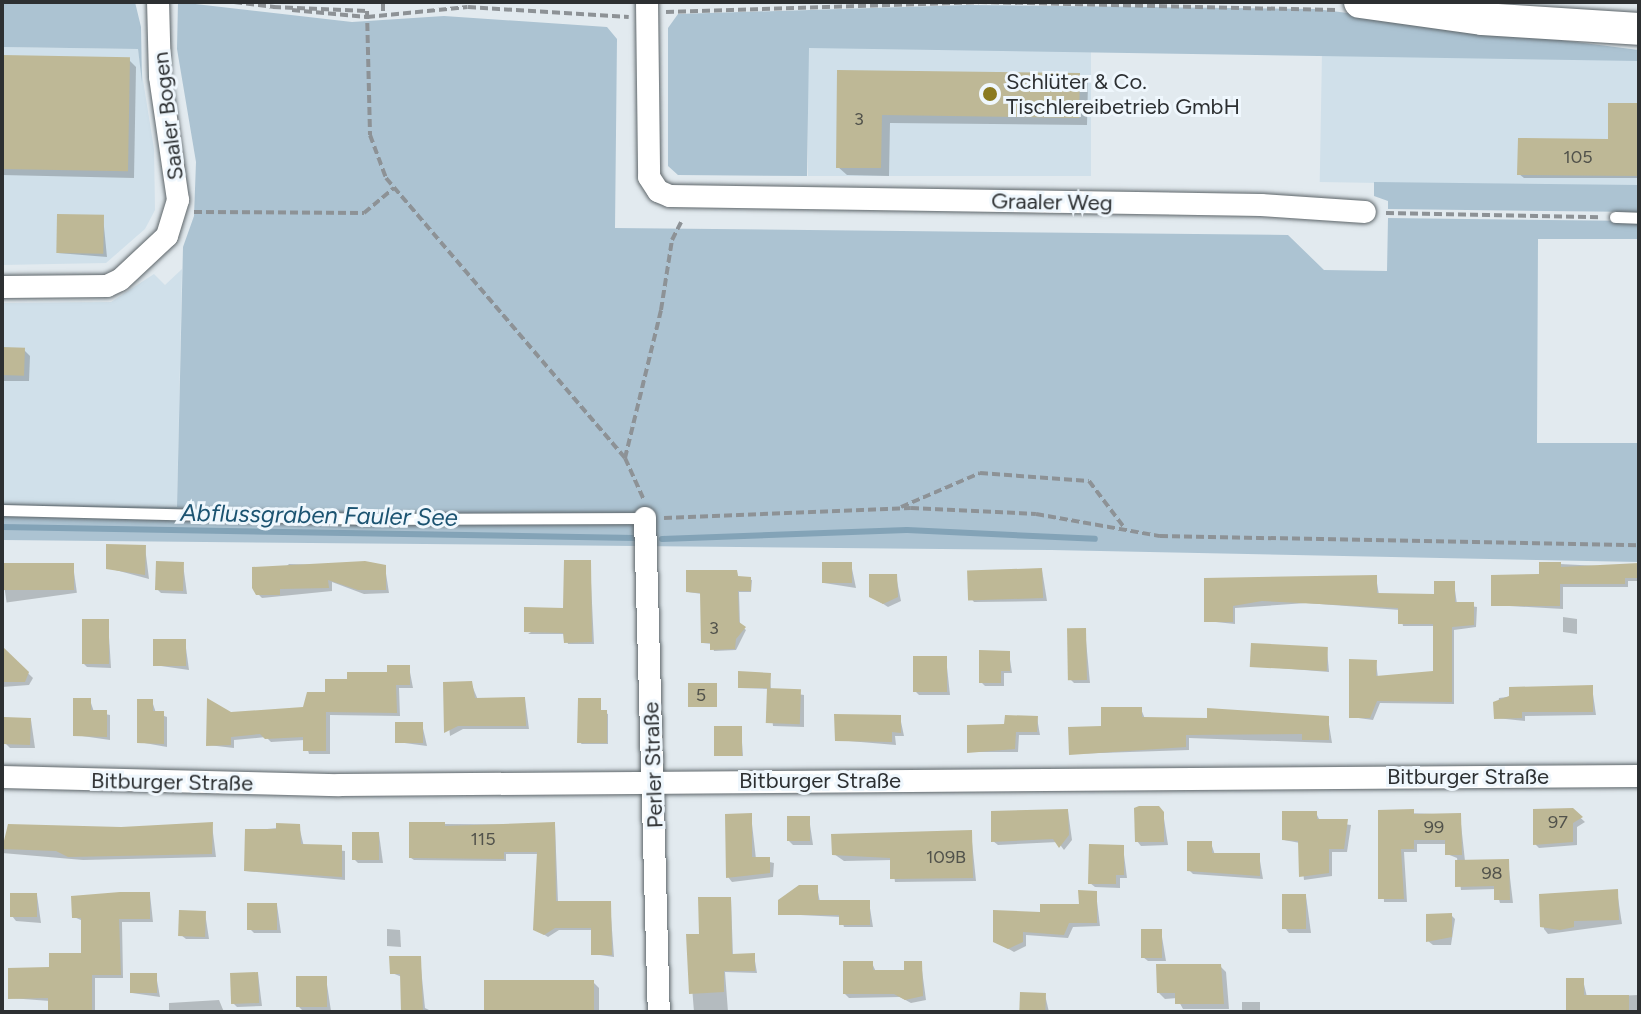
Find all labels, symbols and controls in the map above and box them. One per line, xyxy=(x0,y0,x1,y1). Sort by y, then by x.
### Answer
street label: Saaler Bogen xyxy=(147,50,189,182)
place label: Schlüter & Co. Tischlereibetrieb GmbH xyxy=(1006,68,1240,120)
marker: Schlüter & Co. Tischlereibetrieb GmbH xyxy=(981,85,999,103)
house number: 3 xyxy=(854,108,864,130)
house number: 105 xyxy=(1563,146,1593,168)
street label: Graaler Weg xyxy=(991,188,1113,216)
water label: Abflussgraben Fauler See xyxy=(180,498,458,532)
house number: 3 xyxy=(709,617,719,639)
house number: 5 xyxy=(696,684,706,706)
street label: Perler Straße xyxy=(638,701,668,829)
street label: Bitburger Straße xyxy=(1387,764,1549,790)
street label: Bitburger Straße xyxy=(91,767,253,797)
street label: Bitburger Straße xyxy=(739,768,901,794)
house number: 97 xyxy=(1548,811,1568,833)
house number: 99 xyxy=(1424,816,1444,838)
house number: 115 xyxy=(470,828,496,850)
house number: 109B xyxy=(926,846,966,868)
house number: 98 xyxy=(1481,862,1503,884)

